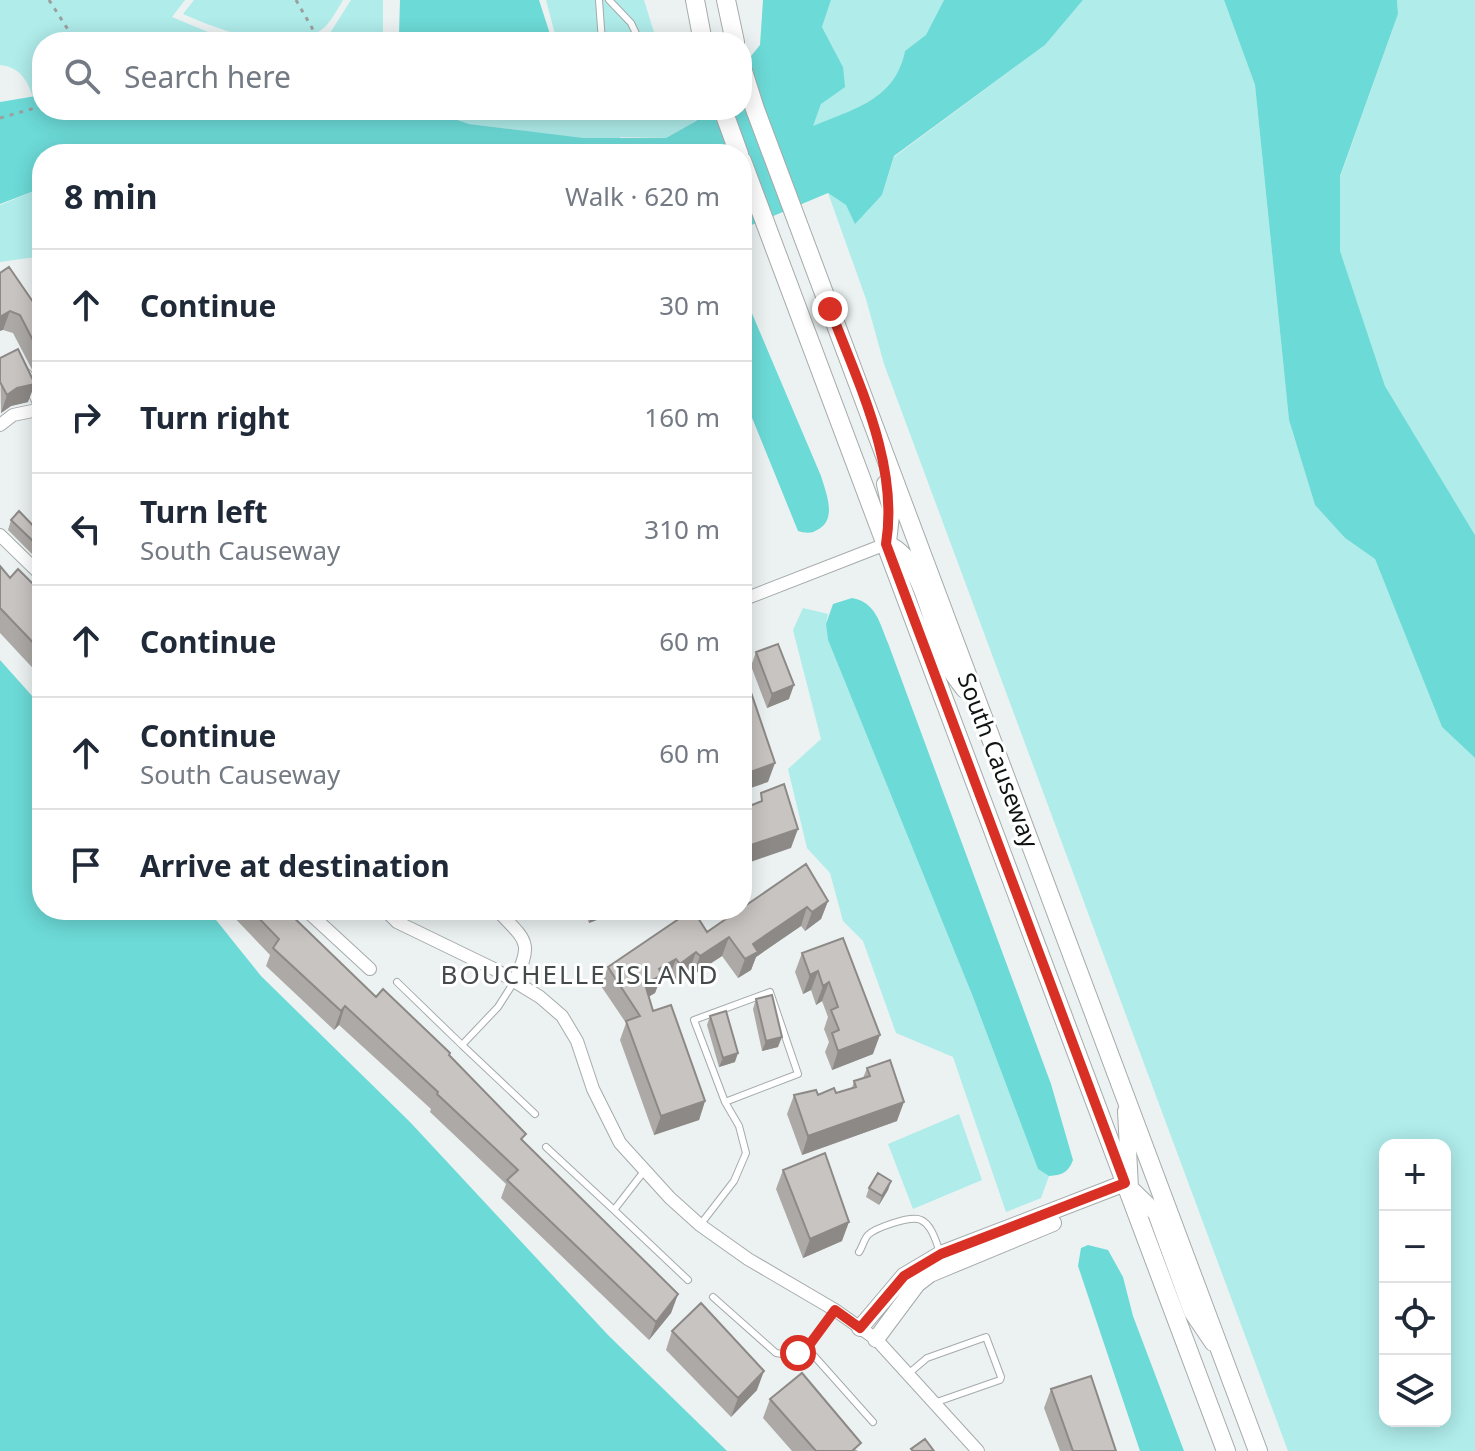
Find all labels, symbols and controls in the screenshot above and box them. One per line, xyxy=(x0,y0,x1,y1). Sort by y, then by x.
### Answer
search box xyxy=(32,32,752,120)
icon: search xyxy=(60,54,104,98)
text: Search here xyxy=(124,56,291,97)
text: 8 min xyxy=(64,173,158,219)
text: Walk · 620 m xyxy=(565,178,720,214)
icon: ahead xyxy=(64,283,108,327)
text: Continue xyxy=(140,285,276,326)
text: 30 m xyxy=(659,287,720,323)
route end xyxy=(812,291,848,327)
icon: right xyxy=(64,395,108,439)
text: Turn right xyxy=(140,397,290,438)
text: 160 m xyxy=(644,399,720,435)
text: Turn left xyxy=(140,491,268,532)
icon: left xyxy=(64,507,108,551)
text: 310 m xyxy=(644,511,720,547)
text: South Causeway xyxy=(140,532,340,568)
icon: ahead xyxy=(64,619,108,663)
text: Continue xyxy=(140,621,276,662)
text: 60 m xyxy=(659,623,720,659)
street label: South Causeway xyxy=(950,668,1048,853)
text: Continue xyxy=(140,715,276,756)
icon: ahead xyxy=(64,731,108,775)
text: 60 m xyxy=(659,735,720,771)
text: South Causeway xyxy=(140,756,340,792)
icon: arrive xyxy=(64,843,108,887)
text: Arrive at destination xyxy=(140,845,450,886)
district label: BOUCHELLE ISLAND xyxy=(441,956,719,992)
map controls xyxy=(1379,1139,1451,1427)
button: + xyxy=(1379,1139,1451,1211)
button: − xyxy=(1379,1211,1451,1283)
button: locate xyxy=(1379,1283,1451,1355)
route start xyxy=(780,1335,816,1371)
button: layers xyxy=(1379,1355,1451,1427)

